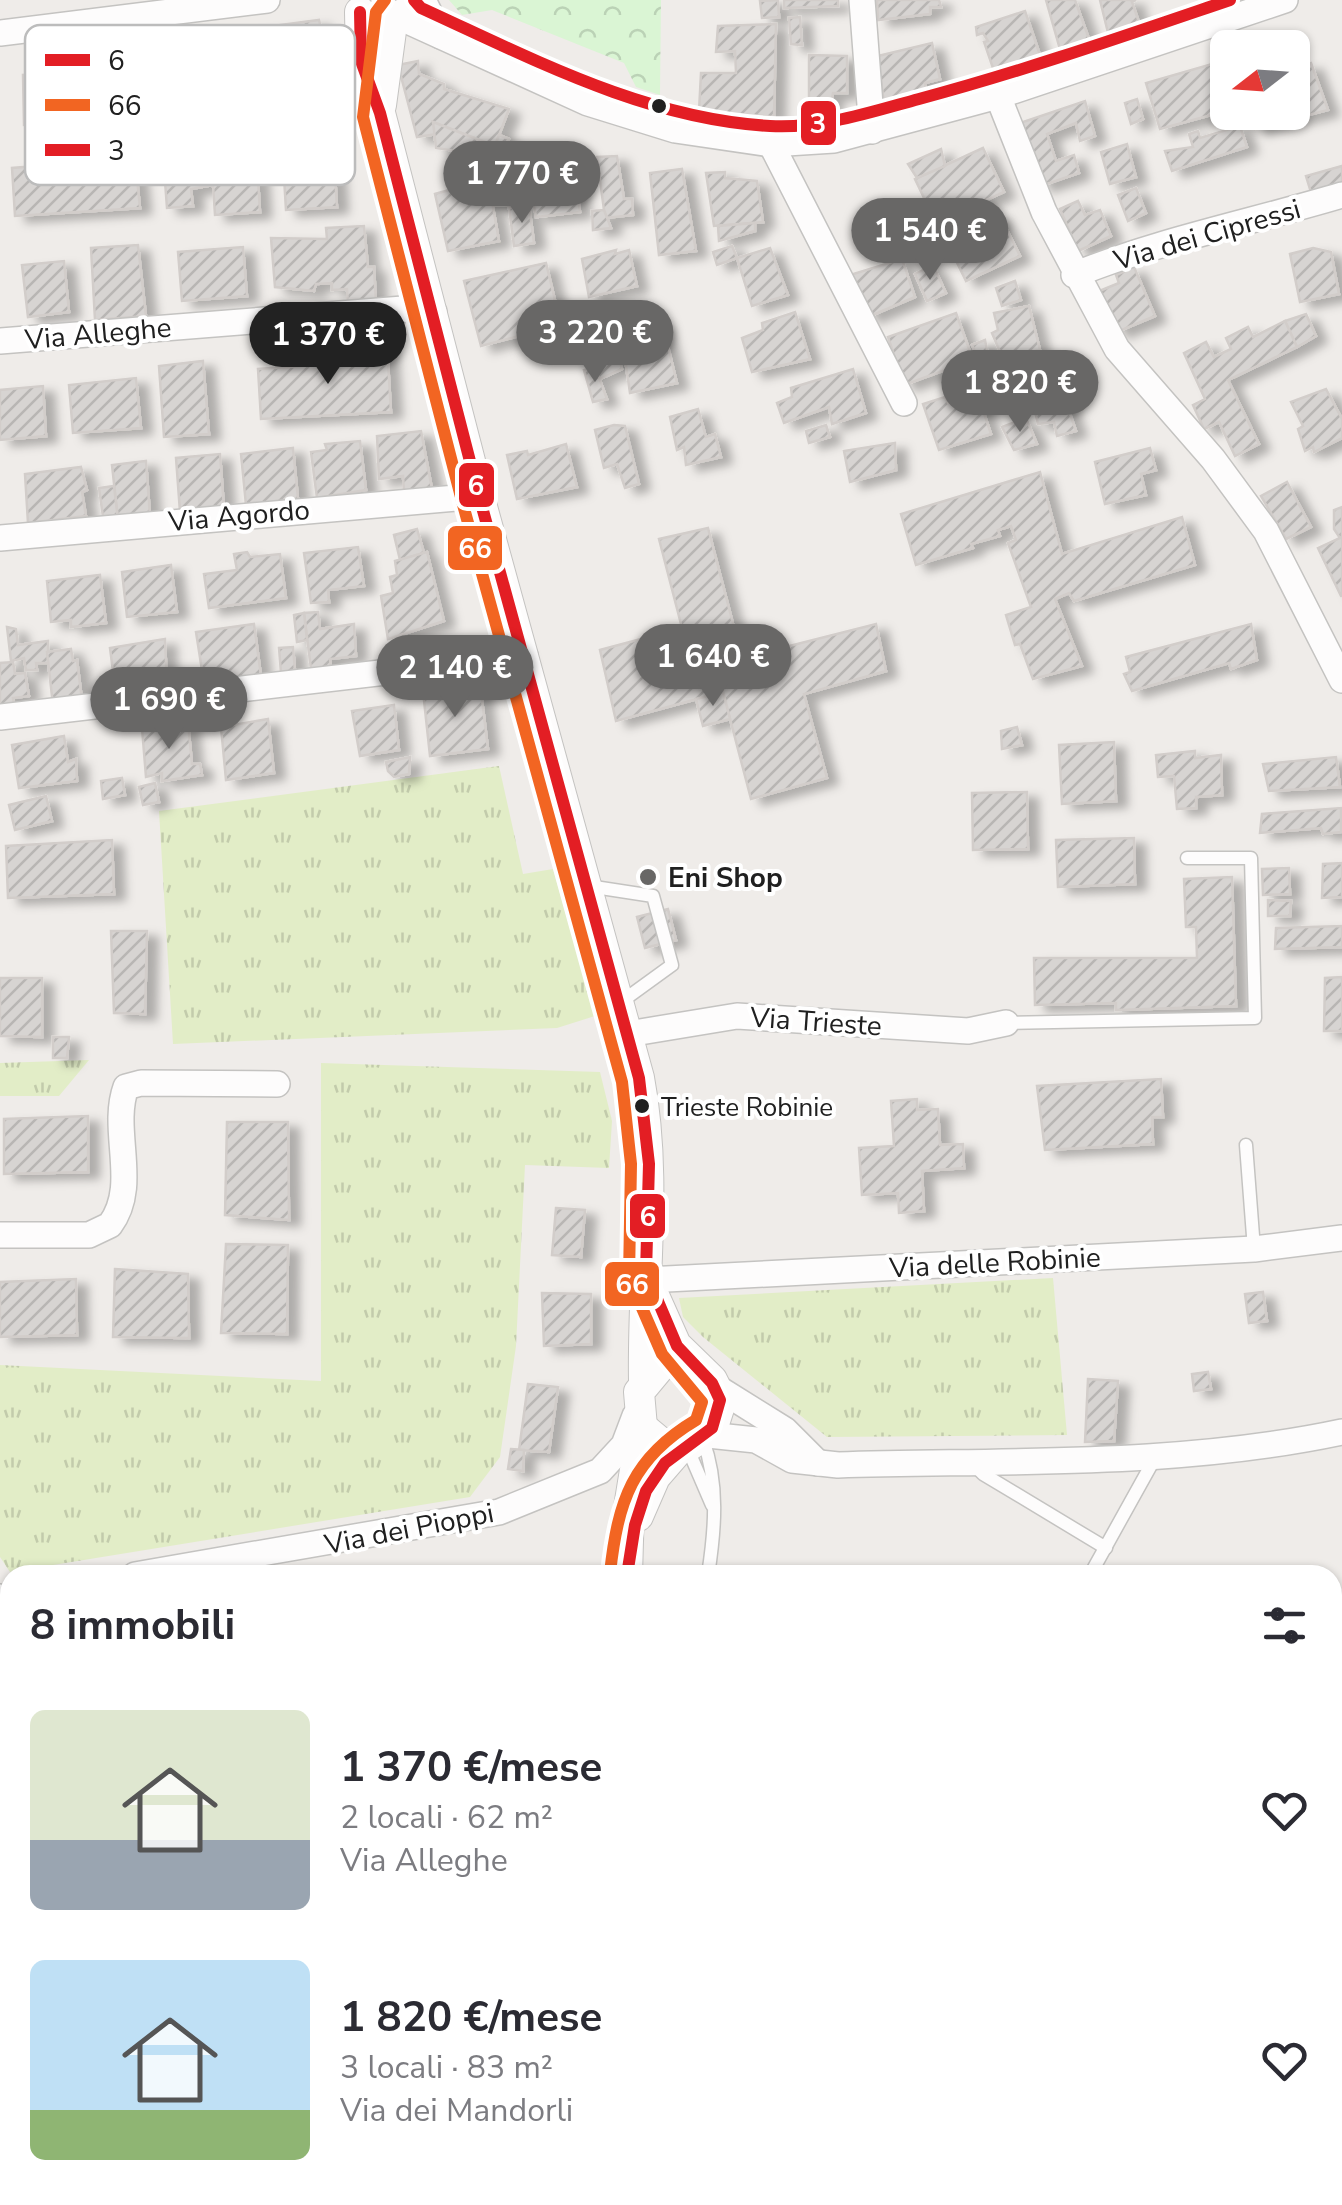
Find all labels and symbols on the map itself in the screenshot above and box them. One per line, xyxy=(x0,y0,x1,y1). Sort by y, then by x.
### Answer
legend xyxy=(25,25,355,185)
north arrow xyxy=(1210,30,1310,130)
text: 6 xyxy=(108,42,125,80)
text: 66 xyxy=(108,87,142,125)
unlabelled marker xyxy=(649,96,669,116)
line badge: 3 xyxy=(799,99,838,147)
text: 3 xyxy=(810,105,826,143)
text: 3 xyxy=(108,132,125,170)
pin: 1 770 € xyxy=(430,141,614,226)
street label: Via dei Cipressi xyxy=(1109,190,1305,280)
pin: 1 540 € xyxy=(838,198,1022,283)
pin: 3 220 € xyxy=(503,300,687,385)
pin: 1 370 € xyxy=(236,302,420,387)
street label: Via Alleghe xyxy=(22,309,173,359)
pin: 1 820 € xyxy=(928,350,1112,435)
line badge: 6 xyxy=(457,461,496,509)
text: 6 xyxy=(468,467,484,505)
street label: Via Agordo xyxy=(166,491,311,541)
line badge: 66 xyxy=(446,524,504,572)
text: 66 xyxy=(458,530,492,568)
pin: 1 640 € xyxy=(621,624,805,709)
pin: 2 140 € xyxy=(363,635,547,720)
pin: 1 690 € xyxy=(77,667,261,752)
place label: Eni Shop xyxy=(668,859,783,897)
marker: Eni Shop xyxy=(637,866,659,888)
street label: Via Trieste xyxy=(748,998,883,1046)
place label: Trieste Robinie xyxy=(661,1090,833,1125)
marker: Trieste Robinie xyxy=(632,1096,652,1116)
line badge: 6 xyxy=(628,1192,667,1240)
text: 6 xyxy=(640,1198,656,1236)
street label: Via delle Robinie xyxy=(887,1238,1102,1288)
line badge: 66 xyxy=(603,1260,661,1308)
text: 66 xyxy=(615,1266,649,1304)
street label: Via dei Pioppi xyxy=(320,1494,497,1564)

